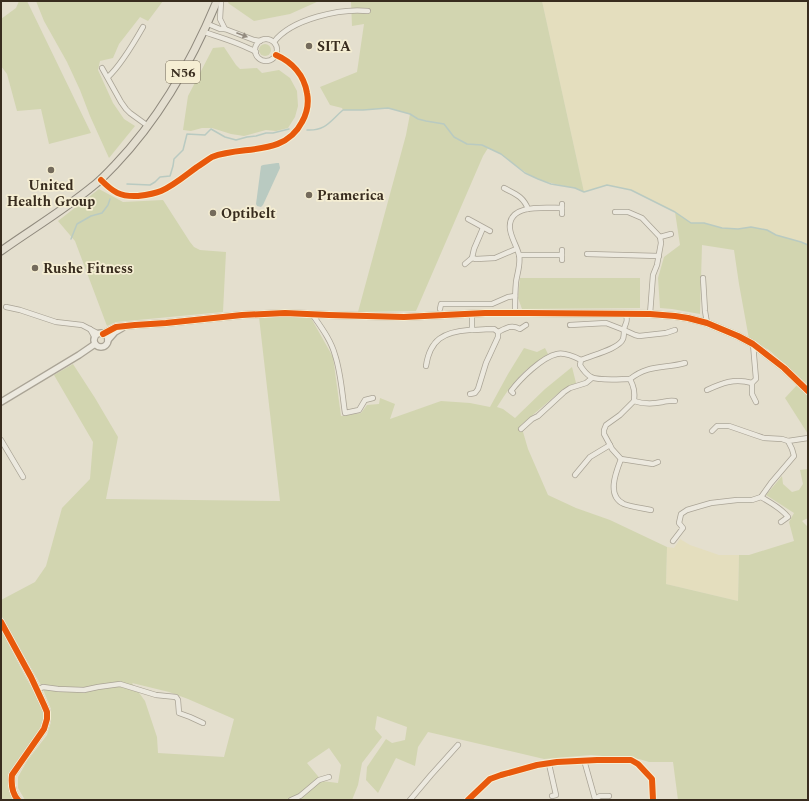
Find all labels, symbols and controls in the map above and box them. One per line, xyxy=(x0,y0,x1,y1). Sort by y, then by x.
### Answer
one-way arrow xyxy=(237,33,249,39)
place label: SITA xyxy=(317,36,351,57)
marker: SITA xyxy=(304,41,314,51)
road number: N56 xyxy=(166,61,200,83)
marker: United Health Group xyxy=(46,165,56,175)
place label: United Health Group xyxy=(7,175,95,212)
place label: Pramerica xyxy=(317,185,385,206)
marker: Pramerica xyxy=(304,190,314,200)
place label: Optibelt xyxy=(221,203,276,224)
marker: Optibelt xyxy=(208,208,218,218)
place label: Rushe Fitness xyxy=(43,258,133,279)
marker: Rushe Fitness xyxy=(30,263,40,273)

